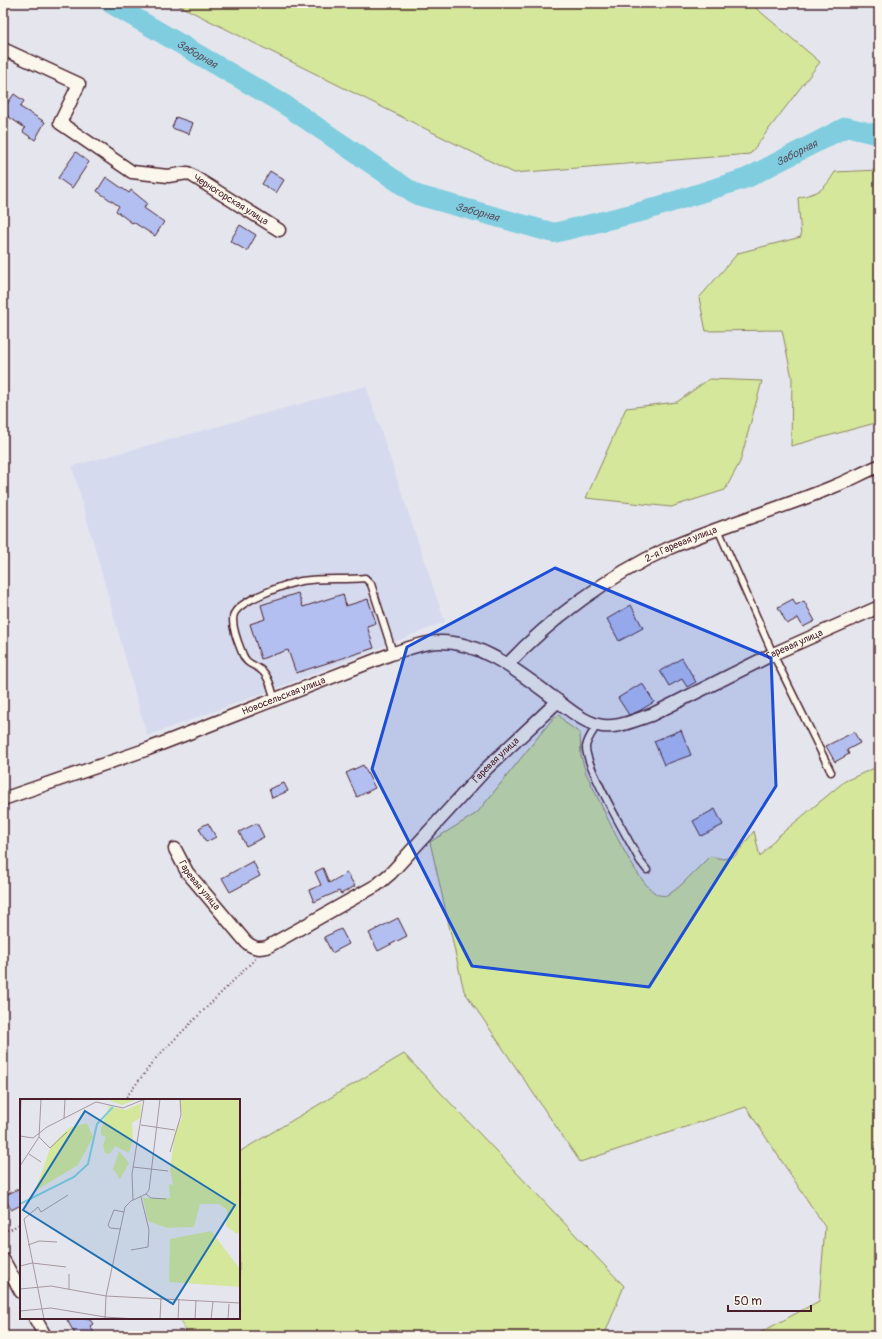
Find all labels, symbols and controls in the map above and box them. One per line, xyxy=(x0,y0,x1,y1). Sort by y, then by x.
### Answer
water label: Заборная xyxy=(175,37,221,72)
water label: Заборная xyxy=(774,136,821,168)
street label: Черногорская улица xyxy=(191,172,271,228)
water label: Заборная xyxy=(454,200,502,224)
street label: 2-я Гаревая улица xyxy=(643,524,719,565)
street label: Гаревая улица xyxy=(764,627,825,662)
street label: Новосельская улица xyxy=(240,674,327,718)
street label: Гаревая улица xyxy=(470,734,522,786)
street label: Гаревая улица xyxy=(176,858,223,913)
inset map xyxy=(20,1099,240,1319)
scale bar xyxy=(728,1287,811,1313)
text: 50 m xyxy=(734,1294,762,1309)

